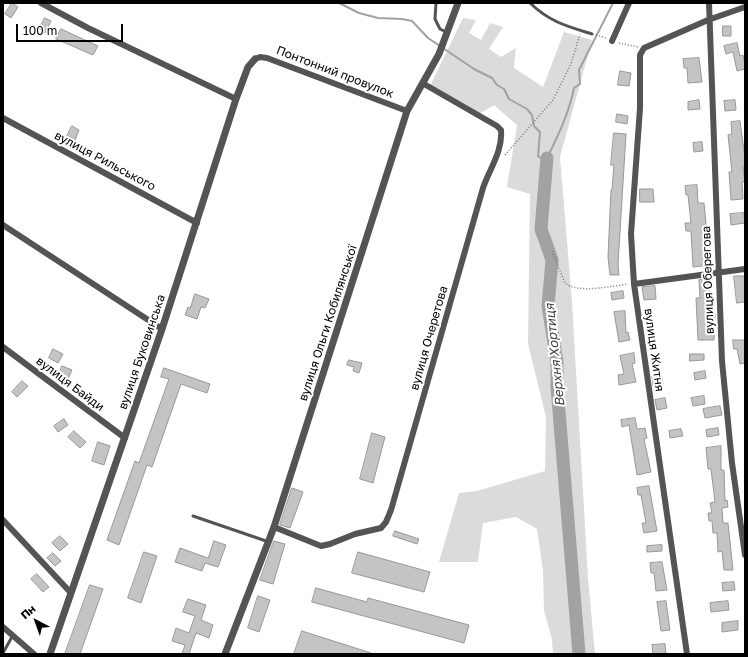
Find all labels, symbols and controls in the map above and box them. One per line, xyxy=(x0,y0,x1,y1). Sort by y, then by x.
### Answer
scale bar xyxy=(18,16,125,42)
text: 100 m xyxy=(23,23,57,38)
street label: Понтонний провулок xyxy=(274,43,396,101)
street label: вулиця Рильського xyxy=(52,128,158,194)
street label: вулиця Оберегова xyxy=(699,226,717,334)
street label: вулиця Ольги Кобилянської xyxy=(296,243,360,403)
street label: вулиця Очеретова xyxy=(407,284,451,392)
street label: вулиця Буковинська xyxy=(116,293,168,411)
water label: Верхня Хортиця xyxy=(542,303,568,407)
street label: вулиця Житня xyxy=(641,308,667,392)
street label: вулиця Байди xyxy=(33,354,107,414)
north arrow xyxy=(16,601,56,641)
text: Пн xyxy=(18,602,38,621)

